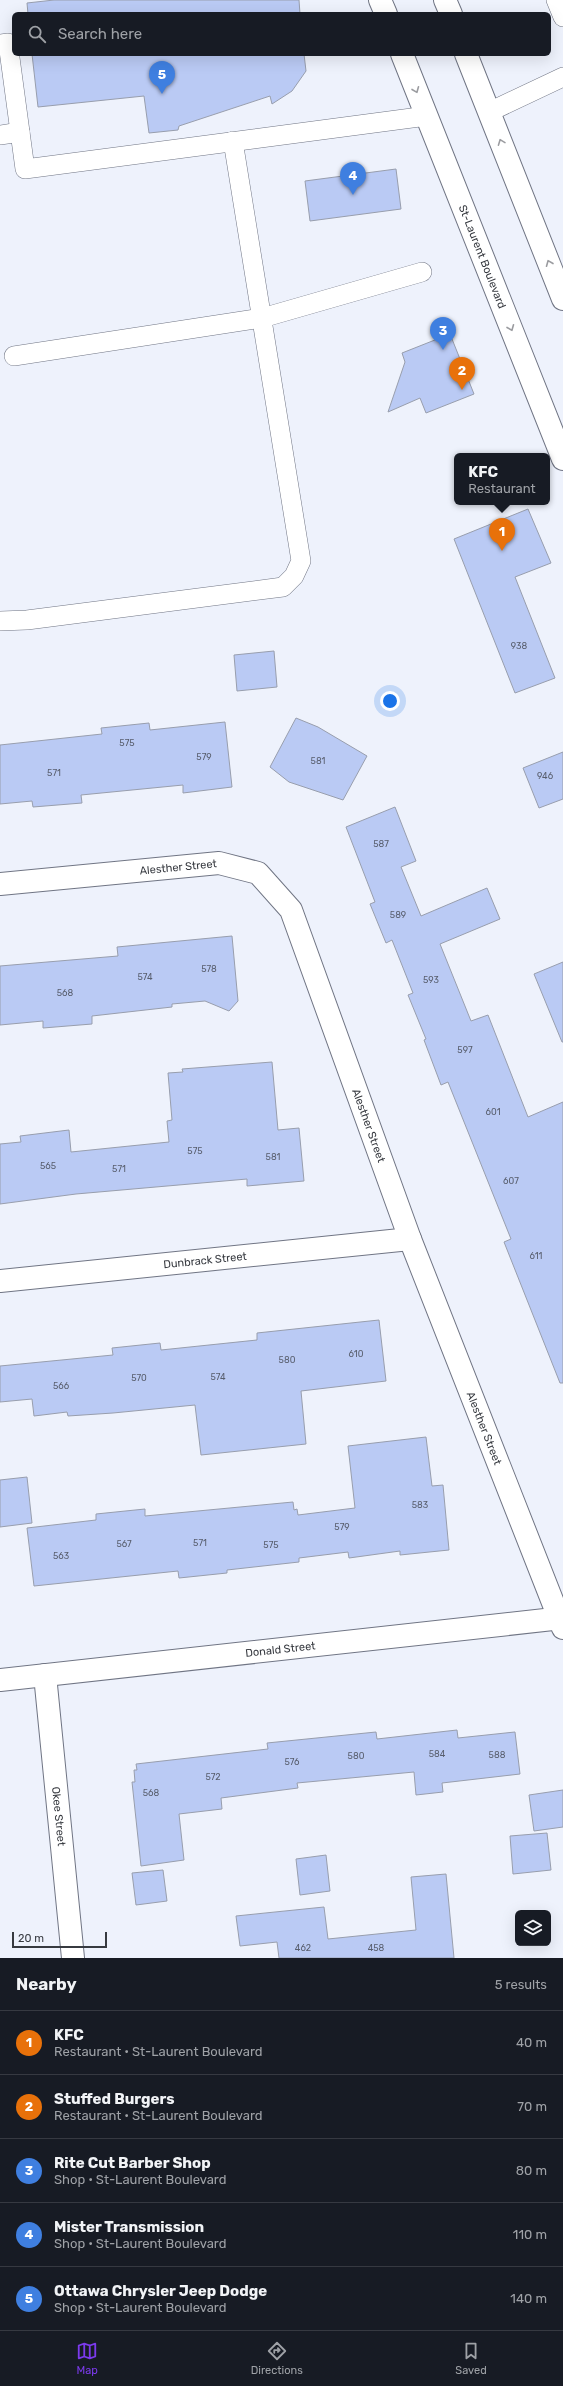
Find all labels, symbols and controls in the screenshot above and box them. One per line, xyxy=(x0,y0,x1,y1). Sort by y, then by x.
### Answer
search box xyxy=(12,12,551,56)
icon: search xyxy=(26,23,48,45)
text: Search here xyxy=(58,25,142,43)
pin: 5 xyxy=(149,61,175,94)
one-way arrow xyxy=(412,87,420,94)
one-way arrow xyxy=(498,139,506,147)
pin: 4 xyxy=(340,162,366,195)
street label: St-Laurent Boulevard xyxy=(456,203,509,310)
one-way arrow xyxy=(545,260,553,267)
pin: 3 xyxy=(430,317,456,350)
one-way arrow xyxy=(506,324,514,332)
pin: 2 xyxy=(449,357,475,390)
popup xyxy=(454,453,550,505)
text: KFC xyxy=(468,463,498,481)
text: Restaurant xyxy=(468,481,536,496)
pin: 1 xyxy=(489,518,515,551)
house number: 938 xyxy=(511,641,527,651)
your location xyxy=(380,691,400,711)
house number: 575 xyxy=(119,738,135,748)
house number: 579 xyxy=(196,752,212,762)
house number: 581 xyxy=(311,756,326,766)
house number: 571 xyxy=(47,768,61,778)
house number: 946 xyxy=(537,771,554,781)
house number: 587 xyxy=(373,839,389,849)
street label: Alesther Street xyxy=(139,857,218,877)
house number: 589 xyxy=(390,910,406,920)
house number: 578 xyxy=(201,964,217,974)
house number: 574 xyxy=(137,972,153,982)
house number: 593 xyxy=(423,975,439,985)
house number: 568 xyxy=(57,988,74,998)
house number: 597 xyxy=(457,1045,473,1055)
street label: Alesther Street xyxy=(350,1087,388,1165)
house number: 601 xyxy=(486,1107,501,1117)
house number: 575 xyxy=(187,1146,203,1156)
house number: 581 xyxy=(266,1152,281,1162)
house number: 565 xyxy=(40,1161,56,1171)
house number: 571 xyxy=(112,1164,126,1174)
house number: 607 xyxy=(503,1176,519,1186)
street label: Dunbrack Street xyxy=(163,1249,248,1271)
house number: 611 xyxy=(530,1251,543,1261)
house number: 610 xyxy=(349,1349,364,1359)
house number: 580 xyxy=(279,1355,296,1365)
house number: 574 xyxy=(210,1372,226,1382)
house number: 570 xyxy=(131,1373,147,1383)
house number: 566 xyxy=(53,1381,70,1391)
street label: Alesther Street xyxy=(464,1390,505,1467)
house number: 583 xyxy=(412,1500,428,1510)
house number: 579 xyxy=(334,1522,350,1532)
house number: 571 xyxy=(193,1538,207,1548)
house number: 567 xyxy=(116,1539,132,1549)
house number: 575 xyxy=(263,1540,279,1550)
house number: 563 xyxy=(53,1551,69,1561)
street label: Donald Street xyxy=(245,1639,317,1659)
house number: 584 xyxy=(429,1749,446,1759)
house number: 588 xyxy=(489,1750,506,1760)
house number: 580 xyxy=(348,1751,365,1761)
house number: 576 xyxy=(284,1757,300,1767)
house number: 572 xyxy=(205,1772,221,1782)
street label: Okee Street xyxy=(50,1786,68,1847)
house number: 568 xyxy=(143,1788,160,1798)
map controls xyxy=(515,1910,551,1946)
button: layers xyxy=(515,1910,551,1946)
scale bar xyxy=(12,1930,107,1949)
text: 20 m xyxy=(18,1932,44,1945)
house number: 462 xyxy=(295,1943,311,1953)
house number: 458 xyxy=(368,1943,385,1953)
text: Nearby xyxy=(16,1974,77,1994)
text: 5 results xyxy=(495,1977,547,1992)
text: KFC xyxy=(54,2026,84,2044)
text: 1 xyxy=(26,2035,32,2050)
text: 40 m xyxy=(516,2035,547,2050)
text: Restaurant · St-Laurent Boulevard xyxy=(54,2044,263,2059)
text: Stuffed Burgers xyxy=(54,2090,175,2108)
text: 2 xyxy=(25,2099,33,2114)
text: 70 m xyxy=(517,2099,547,2114)
text: Restaurant · St-Laurent Boulevard xyxy=(54,2108,263,2123)
text: Rite Cut Barber Shop xyxy=(54,2154,211,2172)
text: 3 xyxy=(25,2163,33,2178)
text: 80 m xyxy=(516,2163,547,2178)
text: Shop · St-Laurent Boulevard xyxy=(54,2172,226,2187)
text: Mister Transmission xyxy=(54,2218,204,2236)
text: 4 xyxy=(25,2227,33,2242)
text: 110 m xyxy=(513,2227,547,2242)
text: Shop · St-Laurent Boulevard xyxy=(54,2236,226,2251)
text: Ottawa Chrysler Jeep Dodge xyxy=(54,2282,267,2300)
text: 5 xyxy=(25,2291,33,2306)
text: 140 m xyxy=(510,2291,547,2306)
text: Shop · St-Laurent Boulevard xyxy=(54,2300,226,2315)
tab: Map xyxy=(76,2340,98,2377)
tab: Directions xyxy=(251,2340,303,2377)
tab: Saved xyxy=(455,2340,487,2377)

